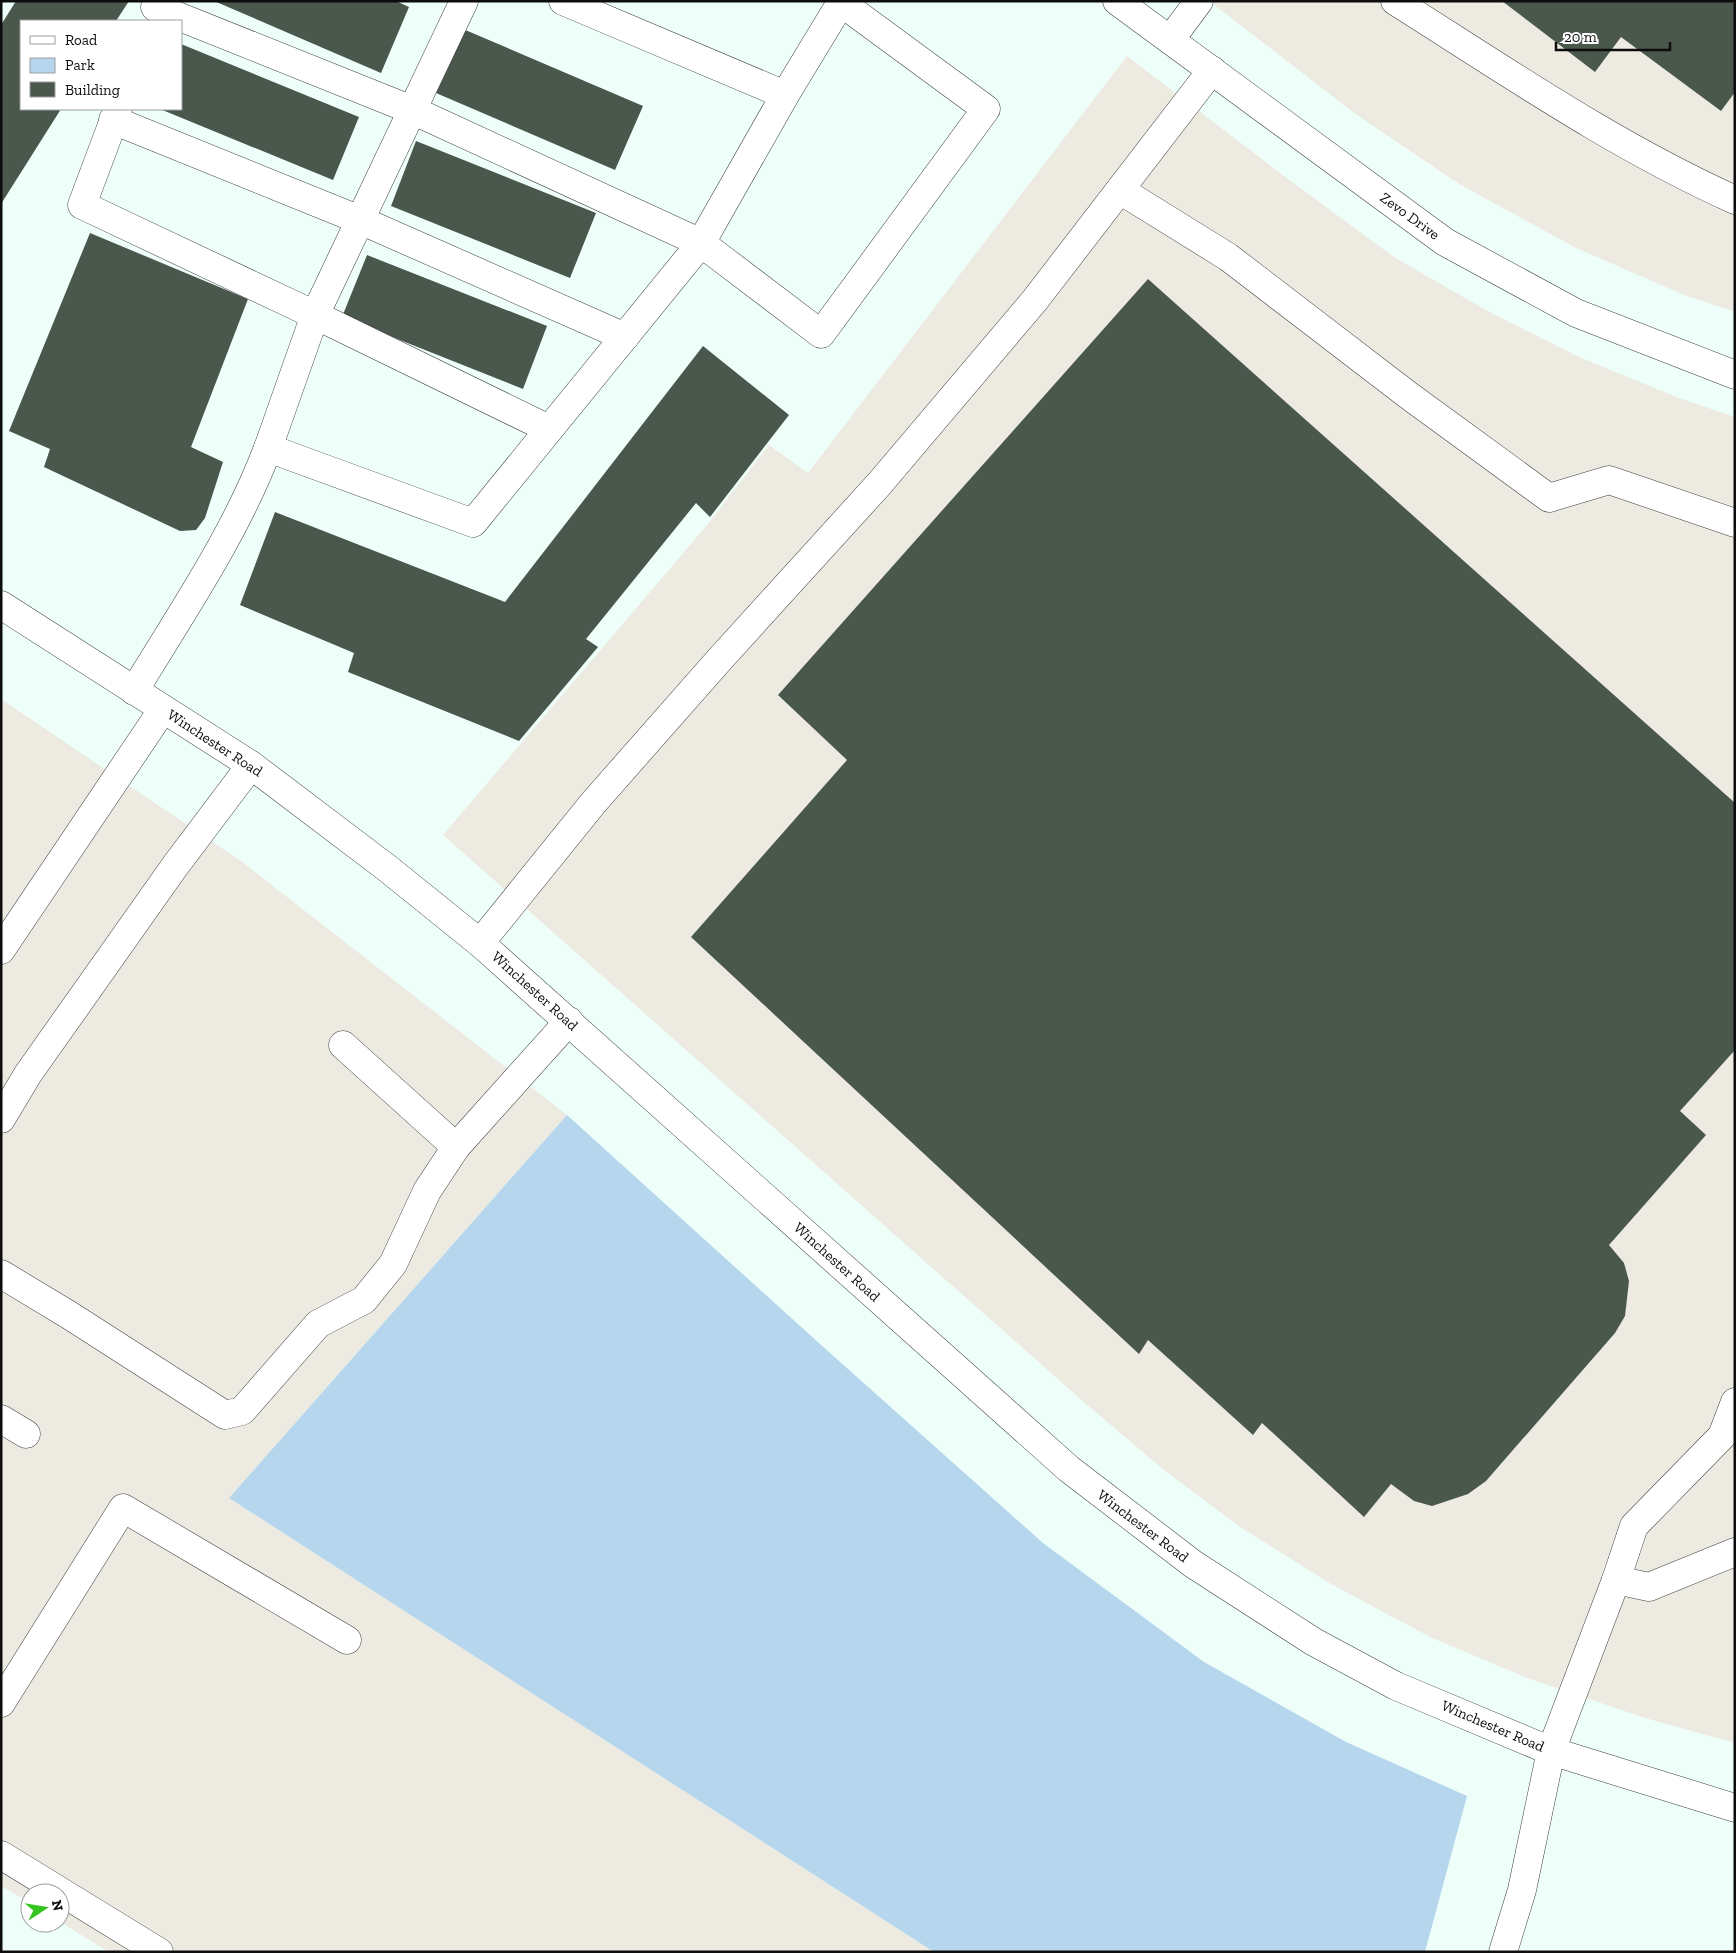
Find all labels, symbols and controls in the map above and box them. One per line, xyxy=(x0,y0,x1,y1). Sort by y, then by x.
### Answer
legend xyxy=(20,20,182,110)
scale bar xyxy=(1556,20,1670,52)
text: 20 m xyxy=(1564,28,1597,46)
text: Road xyxy=(65,31,98,49)
text: Park xyxy=(65,56,95,74)
text: Building xyxy=(65,81,120,99)
street label: Zevo Drive xyxy=(1377,188,1443,244)
street label: Winchester Road xyxy=(164,706,267,781)
street label: Winchester Road xyxy=(488,948,582,1035)
street label: Winchester Road xyxy=(790,1219,884,1306)
street label: Winchester Road xyxy=(1094,1486,1193,1567)
street label: Winchester Road xyxy=(1439,1696,1548,1756)
north arrow xyxy=(20,1883,70,1933)
text: N xyxy=(48,1898,67,1913)

